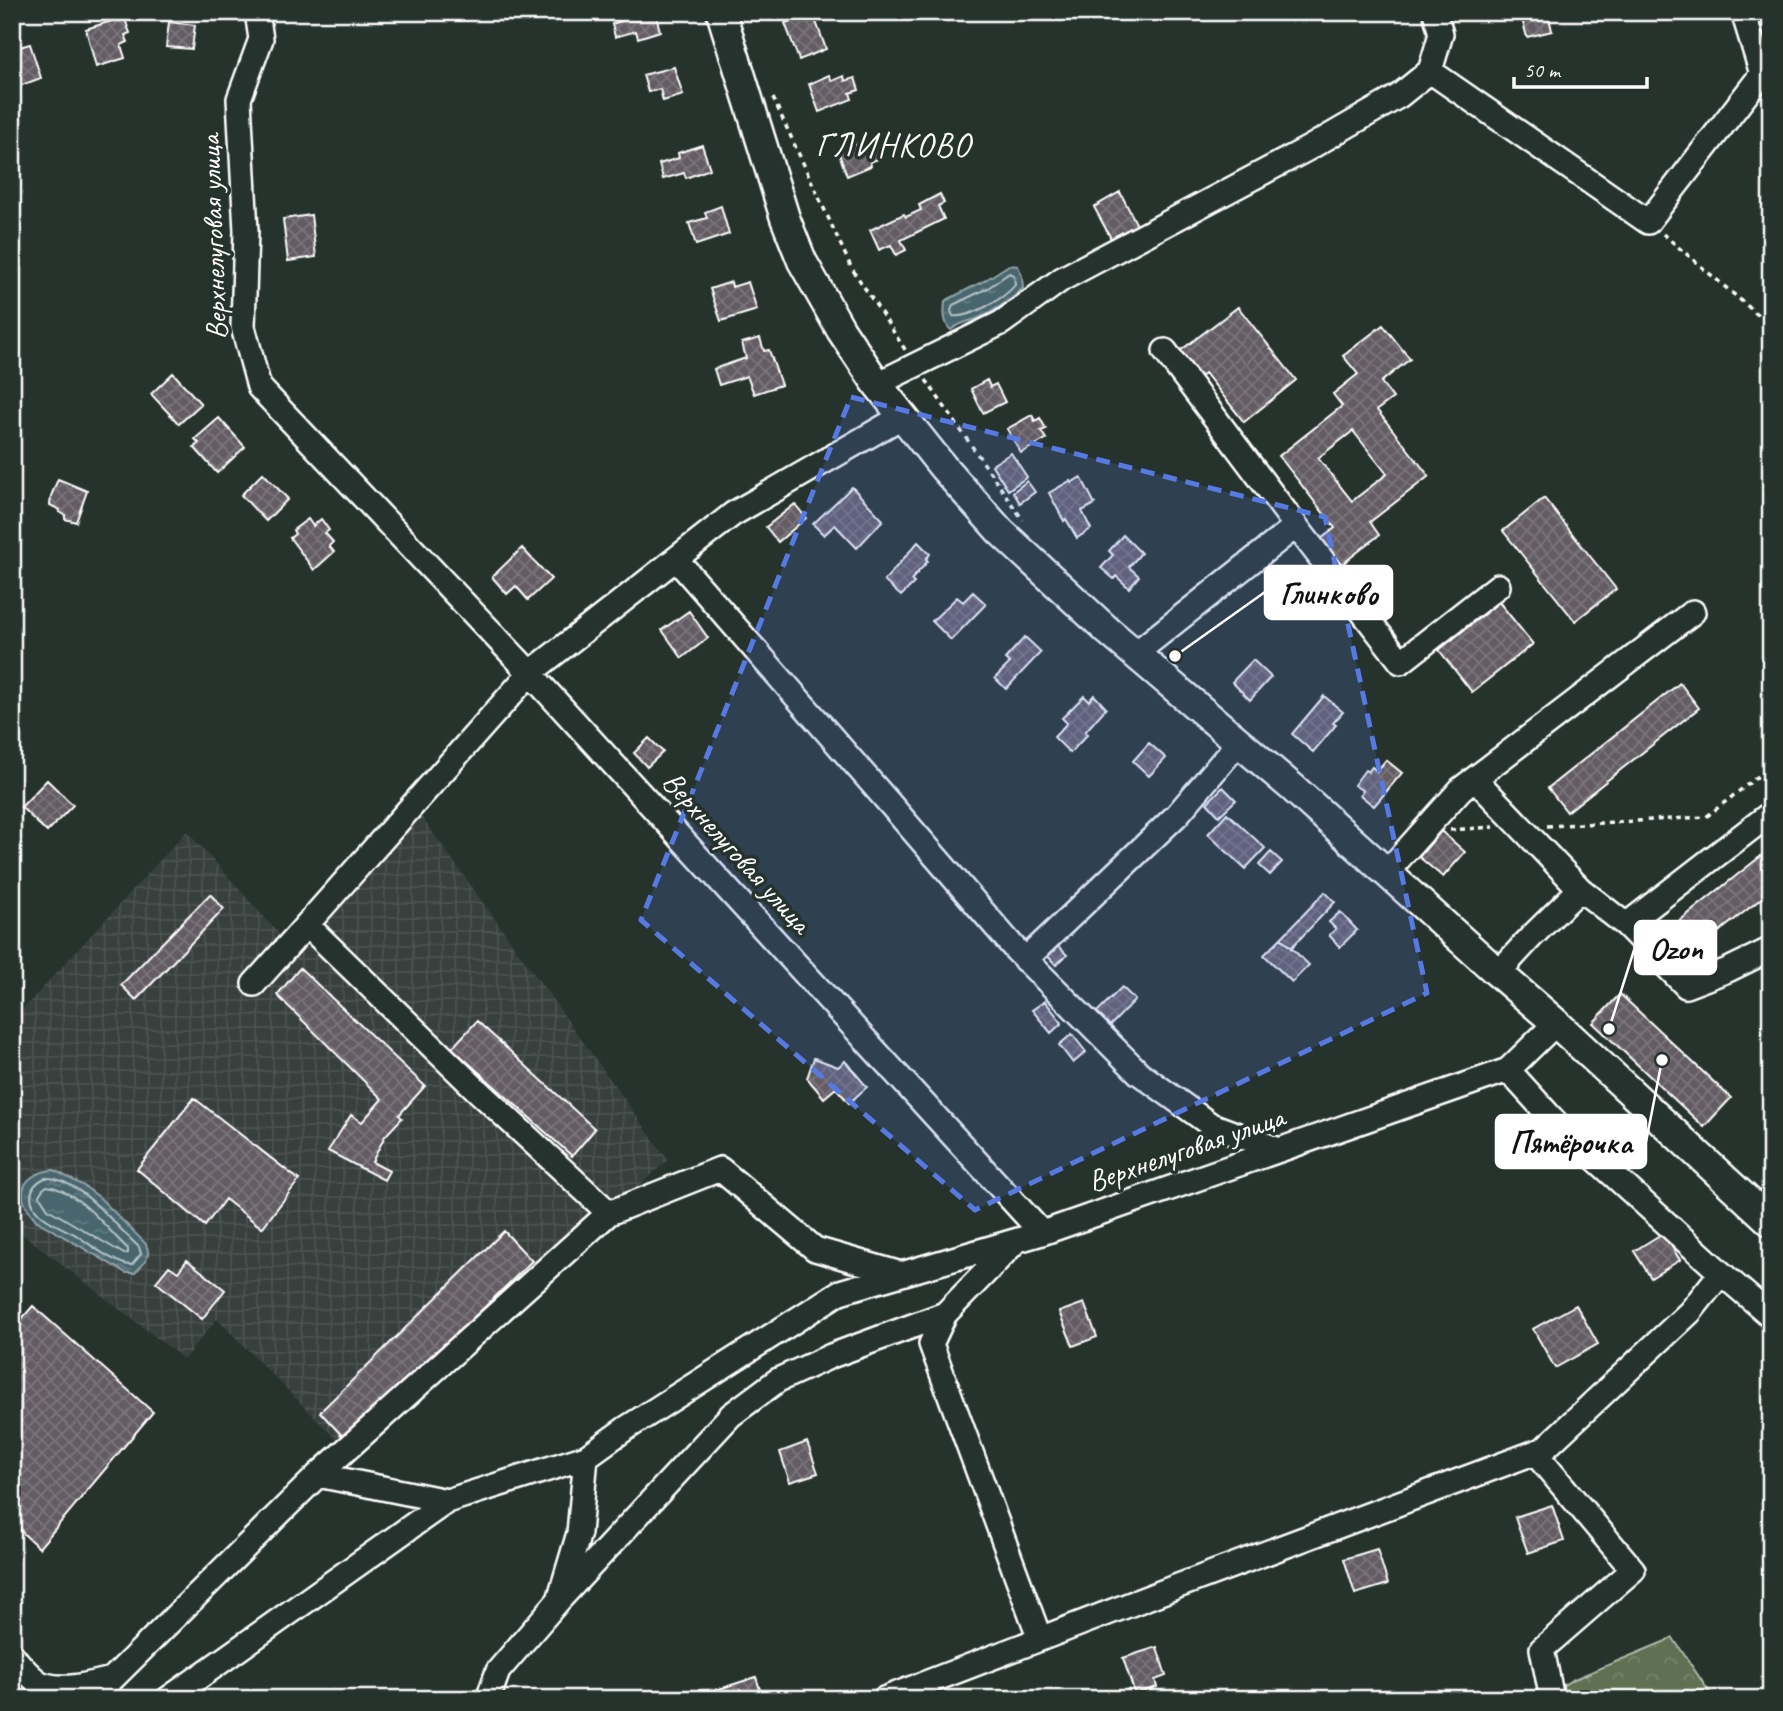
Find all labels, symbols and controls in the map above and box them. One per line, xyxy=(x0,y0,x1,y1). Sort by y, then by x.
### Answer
scale bar xyxy=(1514,46,1646,90)
text: 50 m xyxy=(1524,57,1562,83)
district label: ГЛИНКОВО xyxy=(816,124,974,166)
street label: Верхнелуговая улица xyxy=(190,131,236,340)
callout: Глинково xyxy=(1265,566,1392,619)
text: Глинково xyxy=(1280,573,1379,614)
street label: Верхнелуговая улица xyxy=(654,763,822,943)
callout: Ozon xyxy=(1635,921,1716,974)
text: Ozon xyxy=(1649,928,1704,969)
street label: Верхнелуговая улица xyxy=(1083,1097,1292,1200)
callout: Пятёрочка xyxy=(1496,1115,1646,1168)
text: Пятёрочка xyxy=(1510,1122,1634,1163)

